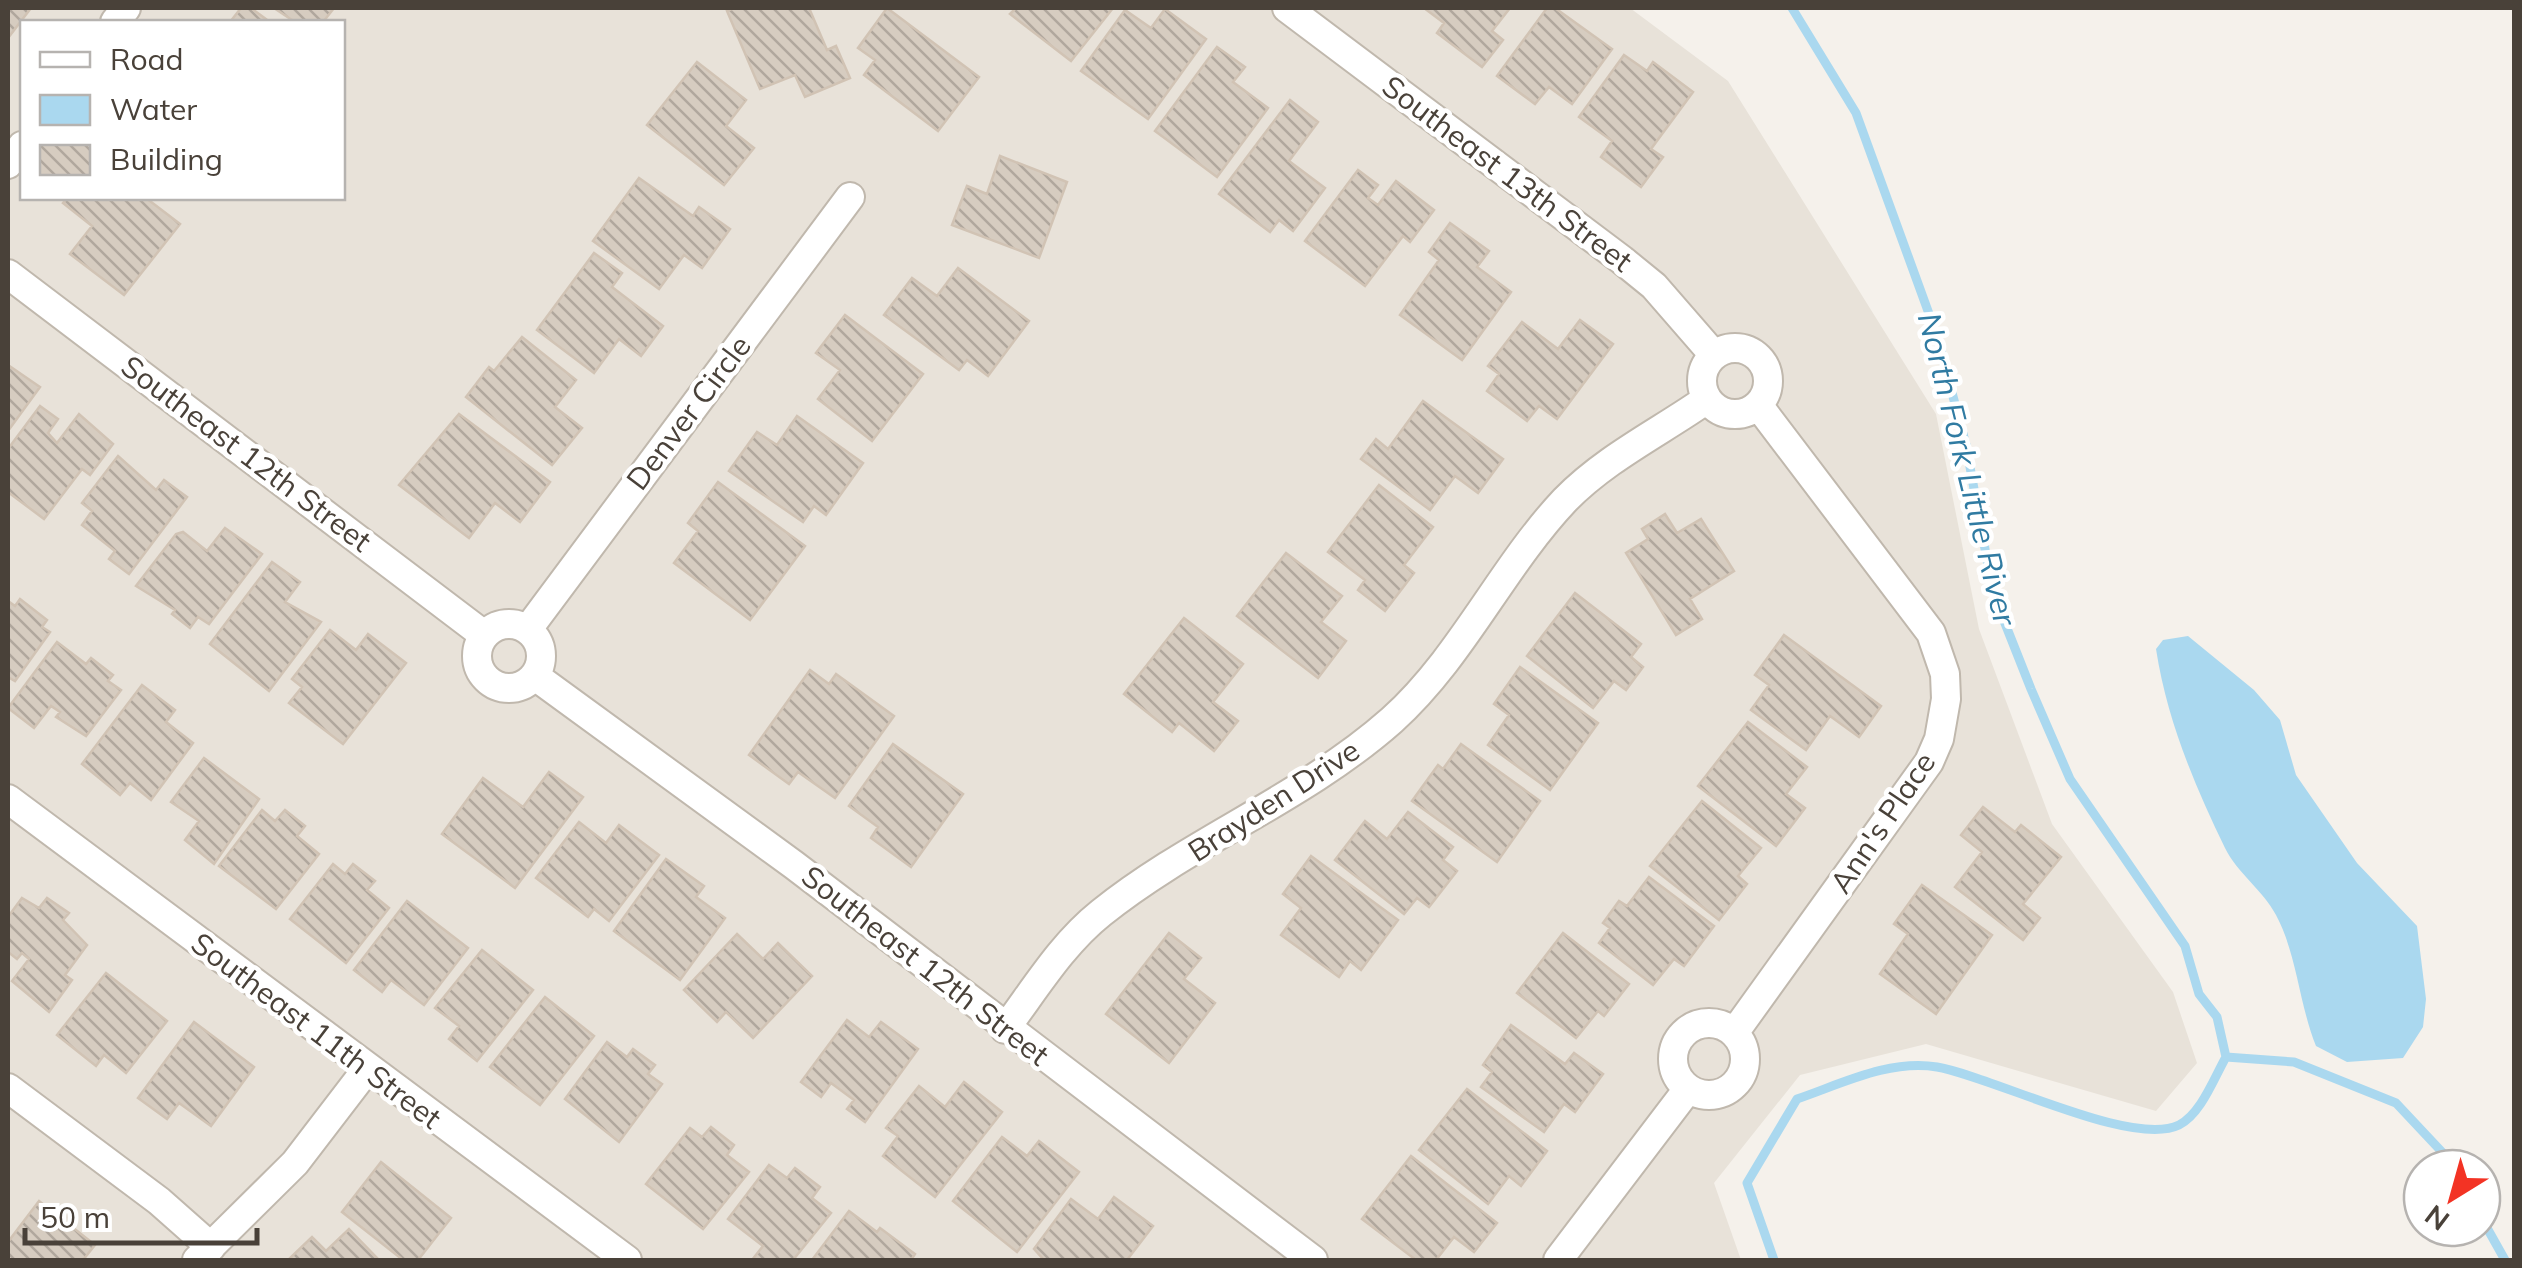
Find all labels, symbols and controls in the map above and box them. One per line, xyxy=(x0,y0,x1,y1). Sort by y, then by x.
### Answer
legend xyxy=(20,20,345,200)
text: Road xyxy=(110,40,184,78)
street label: Southeast 13th Street xyxy=(1375,67,1640,280)
text: Water xyxy=(110,90,197,128)
text: Building xyxy=(110,140,223,178)
water label: North Fork Little River xyxy=(1910,308,2027,631)
street label: Denver Circle xyxy=(618,328,759,497)
street label: Southeast 12th Street xyxy=(114,347,379,560)
street label: Brayden Drive xyxy=(1181,731,1366,870)
street label: Ann's Place xyxy=(1821,745,1943,900)
street label: Southeast 12th Street xyxy=(794,857,1057,1074)
street label: Southeast 11th Street xyxy=(184,924,449,1137)
north arrow xyxy=(2402,1148,2502,1248)
scale bar xyxy=(25,1183,258,1245)
text: 50 m xyxy=(40,1198,110,1236)
text: N xyxy=(2418,1198,2456,1239)

